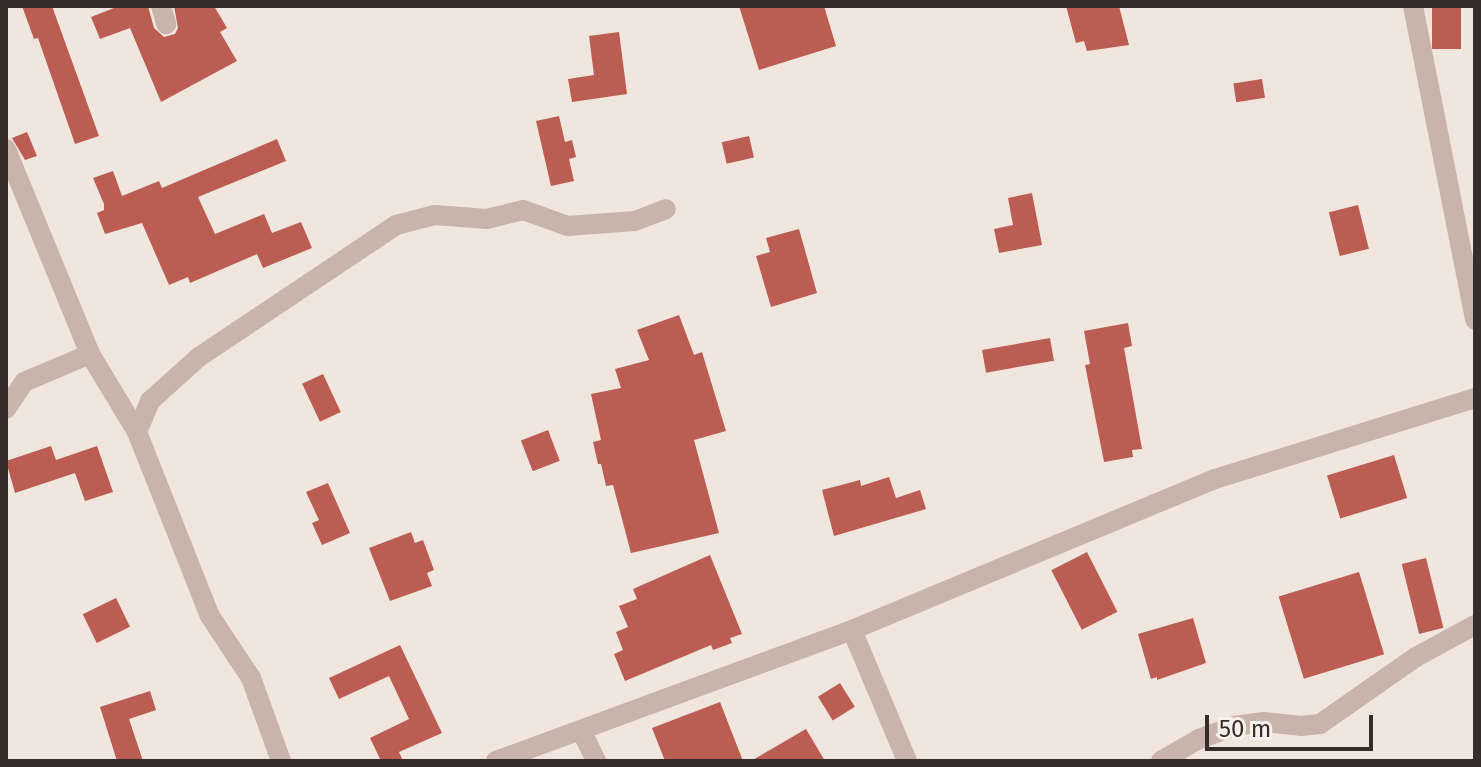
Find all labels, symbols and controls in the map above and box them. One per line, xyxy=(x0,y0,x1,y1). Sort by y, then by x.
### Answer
scale bar xyxy=(1209,699,1377,749)
text: 50 m xyxy=(1219,715,1271,743)

